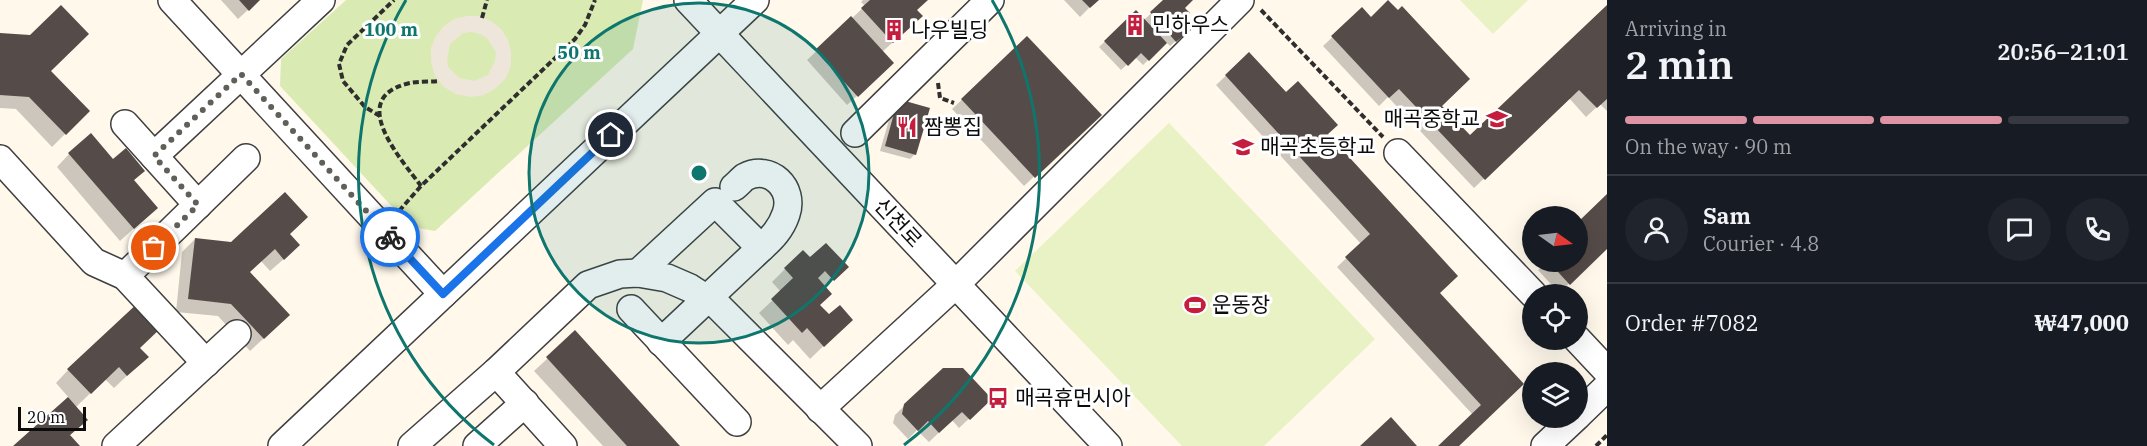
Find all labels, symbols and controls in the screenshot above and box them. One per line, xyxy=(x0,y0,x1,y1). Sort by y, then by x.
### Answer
place label: 민하우스 xyxy=(1152,10,1229,38)
building icon: 민하우스 xyxy=(1123,13,1147,37)
place label: 나우빌딩 xyxy=(911,15,988,43)
text: Arriving in xyxy=(1625,15,1727,42)
text: 100 m xyxy=(364,18,419,41)
building icon: 나우빌딩 xyxy=(882,18,906,42)
text: 20:56–21:01 xyxy=(1997,37,2129,66)
text: 2 min xyxy=(1625,39,1733,90)
text: 50 m xyxy=(557,41,601,64)
place label: 매곡중학교 xyxy=(1383,104,1480,132)
school or university icon: 매곡중학교 xyxy=(1485,107,1509,131)
pin xyxy=(585,109,636,160)
place label: 짬뽕집 xyxy=(924,112,982,140)
restaurant icon: 짬뽕집 xyxy=(895,115,919,139)
icon: home xyxy=(594,118,627,151)
place label: 매곡초등학교 xyxy=(1260,132,1376,160)
text: On the way · 90 m xyxy=(1625,133,1792,160)
school or university icon: 매곡초등학교 xyxy=(1231,135,1255,159)
centre of rings xyxy=(689,163,709,183)
street label: 신천로 xyxy=(869,192,929,253)
button: person xyxy=(1625,198,1688,261)
button: chat xyxy=(1988,198,2051,261)
button: phone xyxy=(2066,198,2129,261)
text: Sam xyxy=(1703,201,1751,230)
north arrow xyxy=(1522,206,1588,272)
map controls xyxy=(1522,206,1588,428)
courier xyxy=(360,207,420,267)
icon: bike xyxy=(374,221,407,254)
pin xyxy=(128,222,179,273)
text: Courier · 4.8 xyxy=(1703,230,1819,257)
icon: bag xyxy=(137,231,170,264)
button: locate xyxy=(1522,284,1588,350)
place label: 운동장 xyxy=(1212,290,1270,318)
sports icon: 운동장 xyxy=(1183,293,1207,317)
text: Order #7082 xyxy=(1625,308,1759,337)
text: ₩47,000 xyxy=(2034,308,2129,337)
button: layers xyxy=(1522,362,1588,428)
place label: 매곡휴먼시아 xyxy=(1015,383,1131,411)
bus stop icon: 매곡휴먼시아 xyxy=(986,386,1010,410)
scale bar xyxy=(18,404,86,432)
text: 20 m xyxy=(27,407,65,427)

